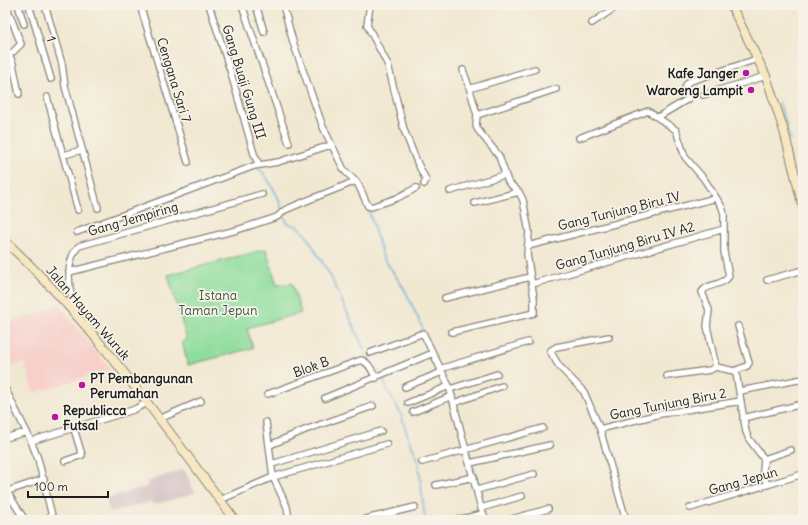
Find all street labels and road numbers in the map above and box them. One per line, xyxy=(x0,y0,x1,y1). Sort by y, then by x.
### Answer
street label: Gang Buaji Gung III xyxy=(218,23,270,142)
street label: 1 xyxy=(42,34,60,44)
street label: Cengana Sari 7 xyxy=(153,36,195,125)
street label: Gang Tunjung Biru IV xyxy=(556,188,682,234)
street label: Gang Jempiring xyxy=(86,198,180,240)
street label: Gang Tunjung Biru IV A2 xyxy=(554,218,696,274)
street label: Jalan Hayam Wuruk xyxy=(42,262,134,364)
street label: Blok B xyxy=(291,353,331,381)
street label: Gang Tunjung Biru 2 xyxy=(608,384,728,424)
street label: Gang Jepun xyxy=(707,463,780,499)

